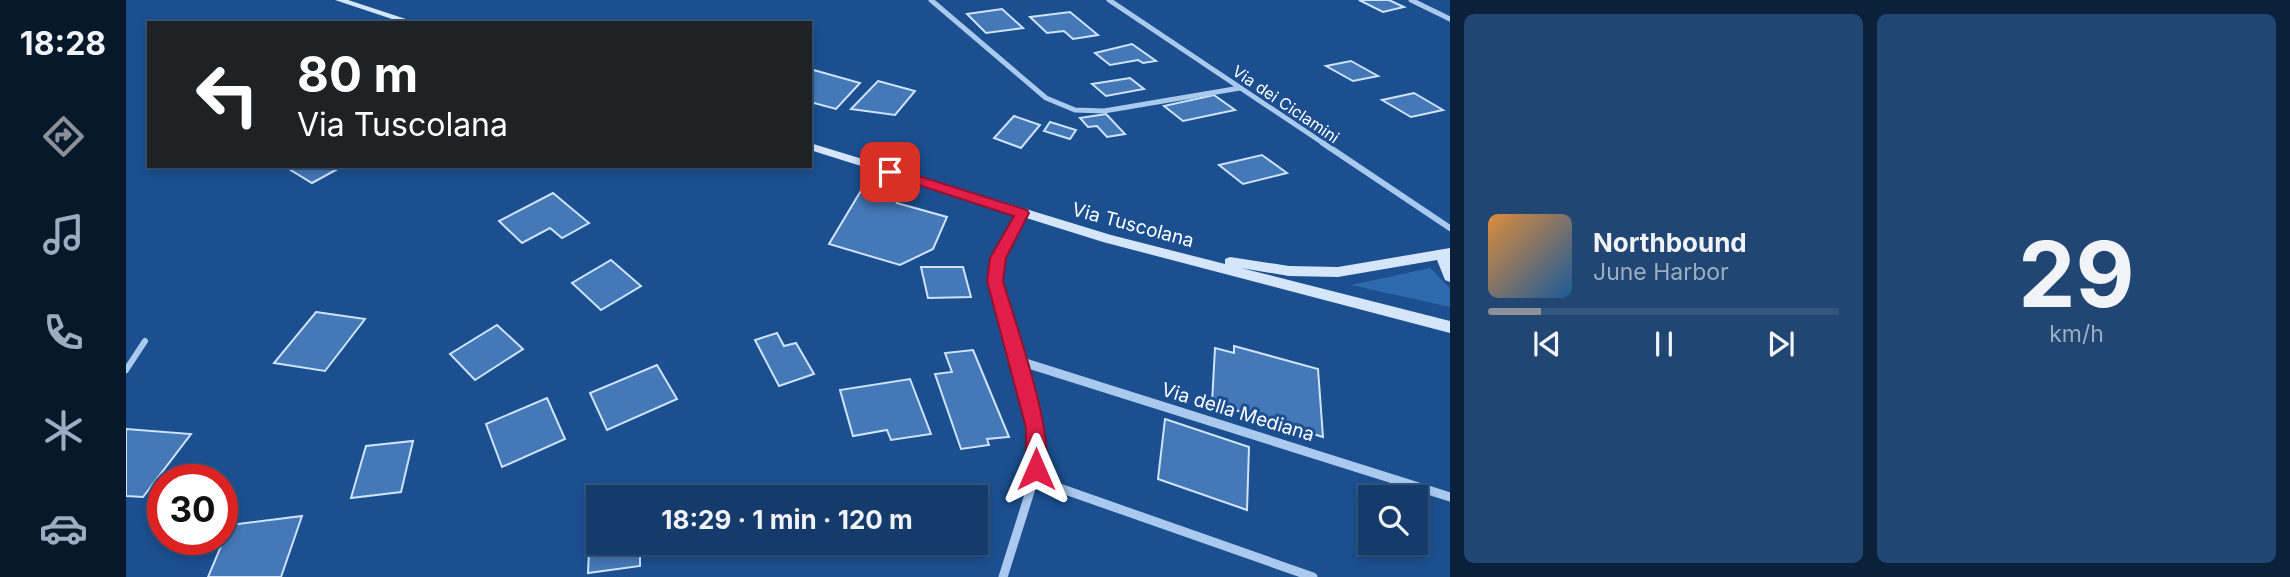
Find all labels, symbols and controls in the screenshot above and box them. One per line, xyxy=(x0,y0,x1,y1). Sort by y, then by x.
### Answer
text: 18:28 xyxy=(20,24,106,63)
text: 80 m xyxy=(297,45,418,104)
icon: left xyxy=(182,49,273,140)
street label: Via dei Ciclamini xyxy=(1229,61,1343,147)
text: Via Tuscolana xyxy=(297,105,508,144)
icon: directions xyxy=(39,112,88,161)
pin xyxy=(860,142,920,202)
icon: arrive xyxy=(871,153,909,191)
street label: Via Tuscolana xyxy=(1070,198,1196,252)
icon: music xyxy=(39,210,88,259)
text: 29 xyxy=(2018,219,2135,329)
text: Northbound xyxy=(1593,227,1747,258)
text: June Harbor xyxy=(1593,258,1729,286)
icon: phone xyxy=(39,308,88,357)
text: km/h xyxy=(2049,320,2104,348)
icon: previous xyxy=(1528,325,1566,363)
icon: pause xyxy=(1645,325,1683,363)
icon: next xyxy=(1762,325,1800,363)
street label: Via della Mediana xyxy=(1159,378,1317,446)
icon: climate xyxy=(39,406,88,455)
position arrow xyxy=(999,432,1073,506)
speed limit sign: 30 xyxy=(147,464,238,555)
map controls xyxy=(1358,485,1428,555)
button: search xyxy=(1358,485,1428,555)
icon: car xyxy=(39,504,88,553)
text: 18:29 · 1 min · 120 m xyxy=(661,504,913,535)

